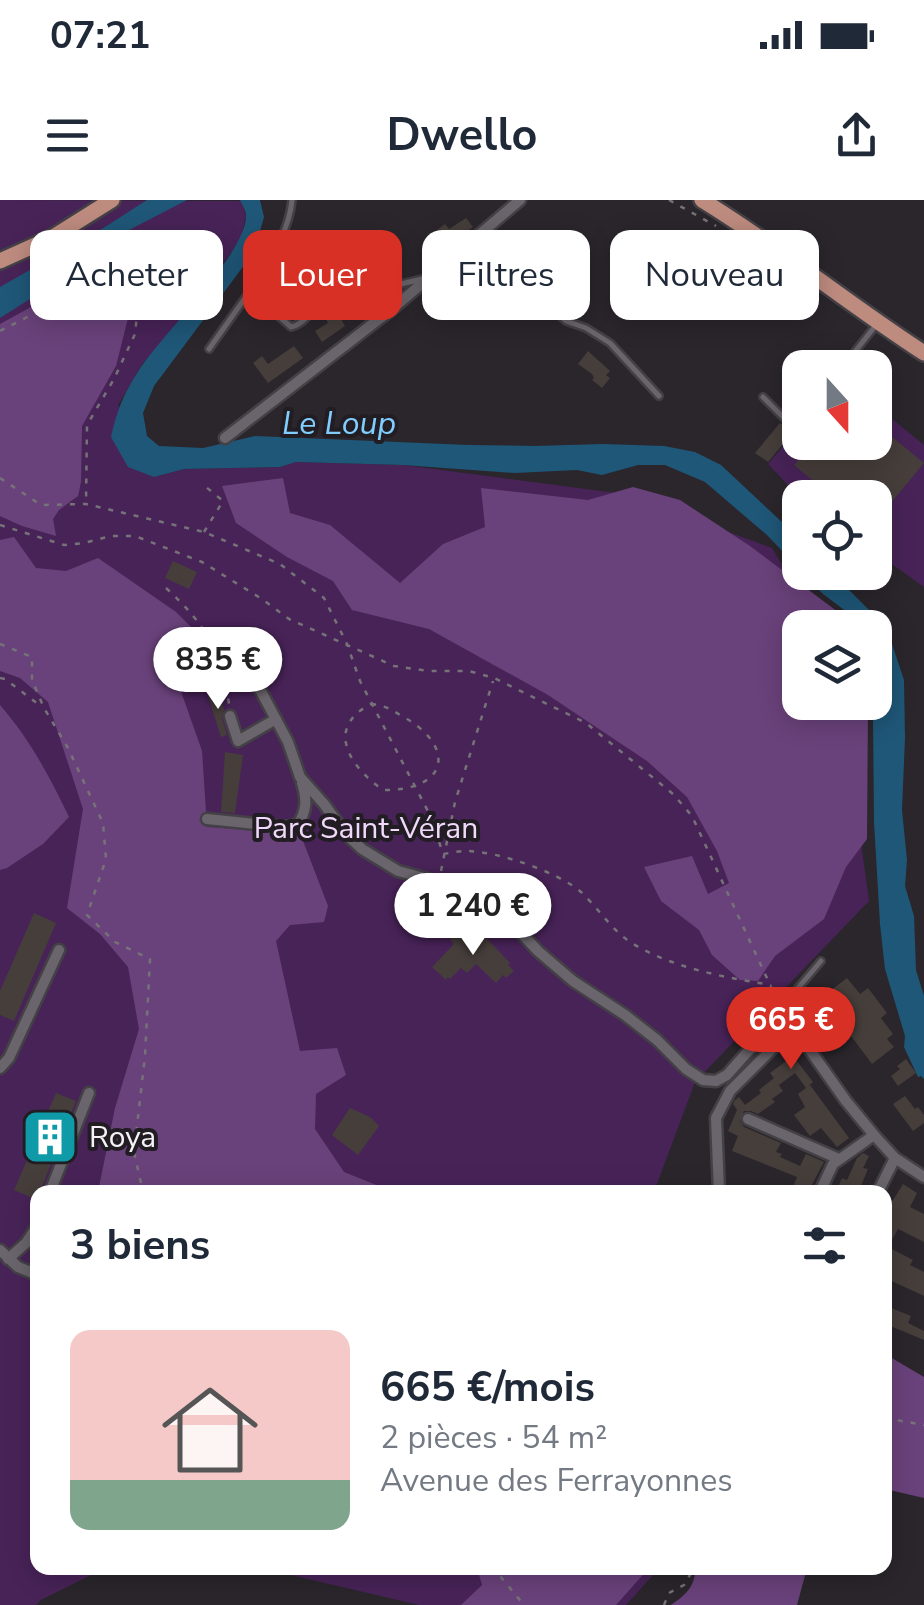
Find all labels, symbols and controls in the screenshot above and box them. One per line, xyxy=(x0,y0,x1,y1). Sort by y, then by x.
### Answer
text: 07:21 xyxy=(50,10,151,61)
text: Dwello xyxy=(386,105,538,166)
icon: menu xyxy=(40,108,95,163)
icon: share xyxy=(829,108,884,163)
chip: Acheter xyxy=(30,230,223,320)
chip: Louer xyxy=(243,230,402,320)
chip: Filtres xyxy=(422,230,590,320)
chip: Nouveau xyxy=(610,230,819,320)
north arrow xyxy=(782,350,892,460)
map controls xyxy=(782,350,892,720)
water label: Le Loup xyxy=(282,402,396,445)
button: locate xyxy=(782,480,892,590)
button: layers xyxy=(782,610,892,720)
pin: 835 € xyxy=(148,627,288,712)
text: 835 € xyxy=(175,638,261,681)
park label: Parc Saint-Véran xyxy=(254,808,478,849)
pin: 1 240 € xyxy=(381,873,565,958)
text: 1 240 € xyxy=(416,884,530,927)
pin: 665 € xyxy=(721,987,861,1072)
text: 665 € xyxy=(748,998,834,1041)
building icon: Roya xyxy=(20,1107,80,1167)
place label: Roya xyxy=(89,1117,156,1158)
text: 3 biens xyxy=(70,1217,210,1274)
icon: filters xyxy=(797,1218,852,1273)
text: 665 €/mois xyxy=(380,1359,595,1416)
icon: home xyxy=(150,1370,270,1490)
text: 2 pièces · 54 m² xyxy=(380,1416,607,1459)
text: Avenue des Ferrayonnes xyxy=(380,1459,733,1502)

